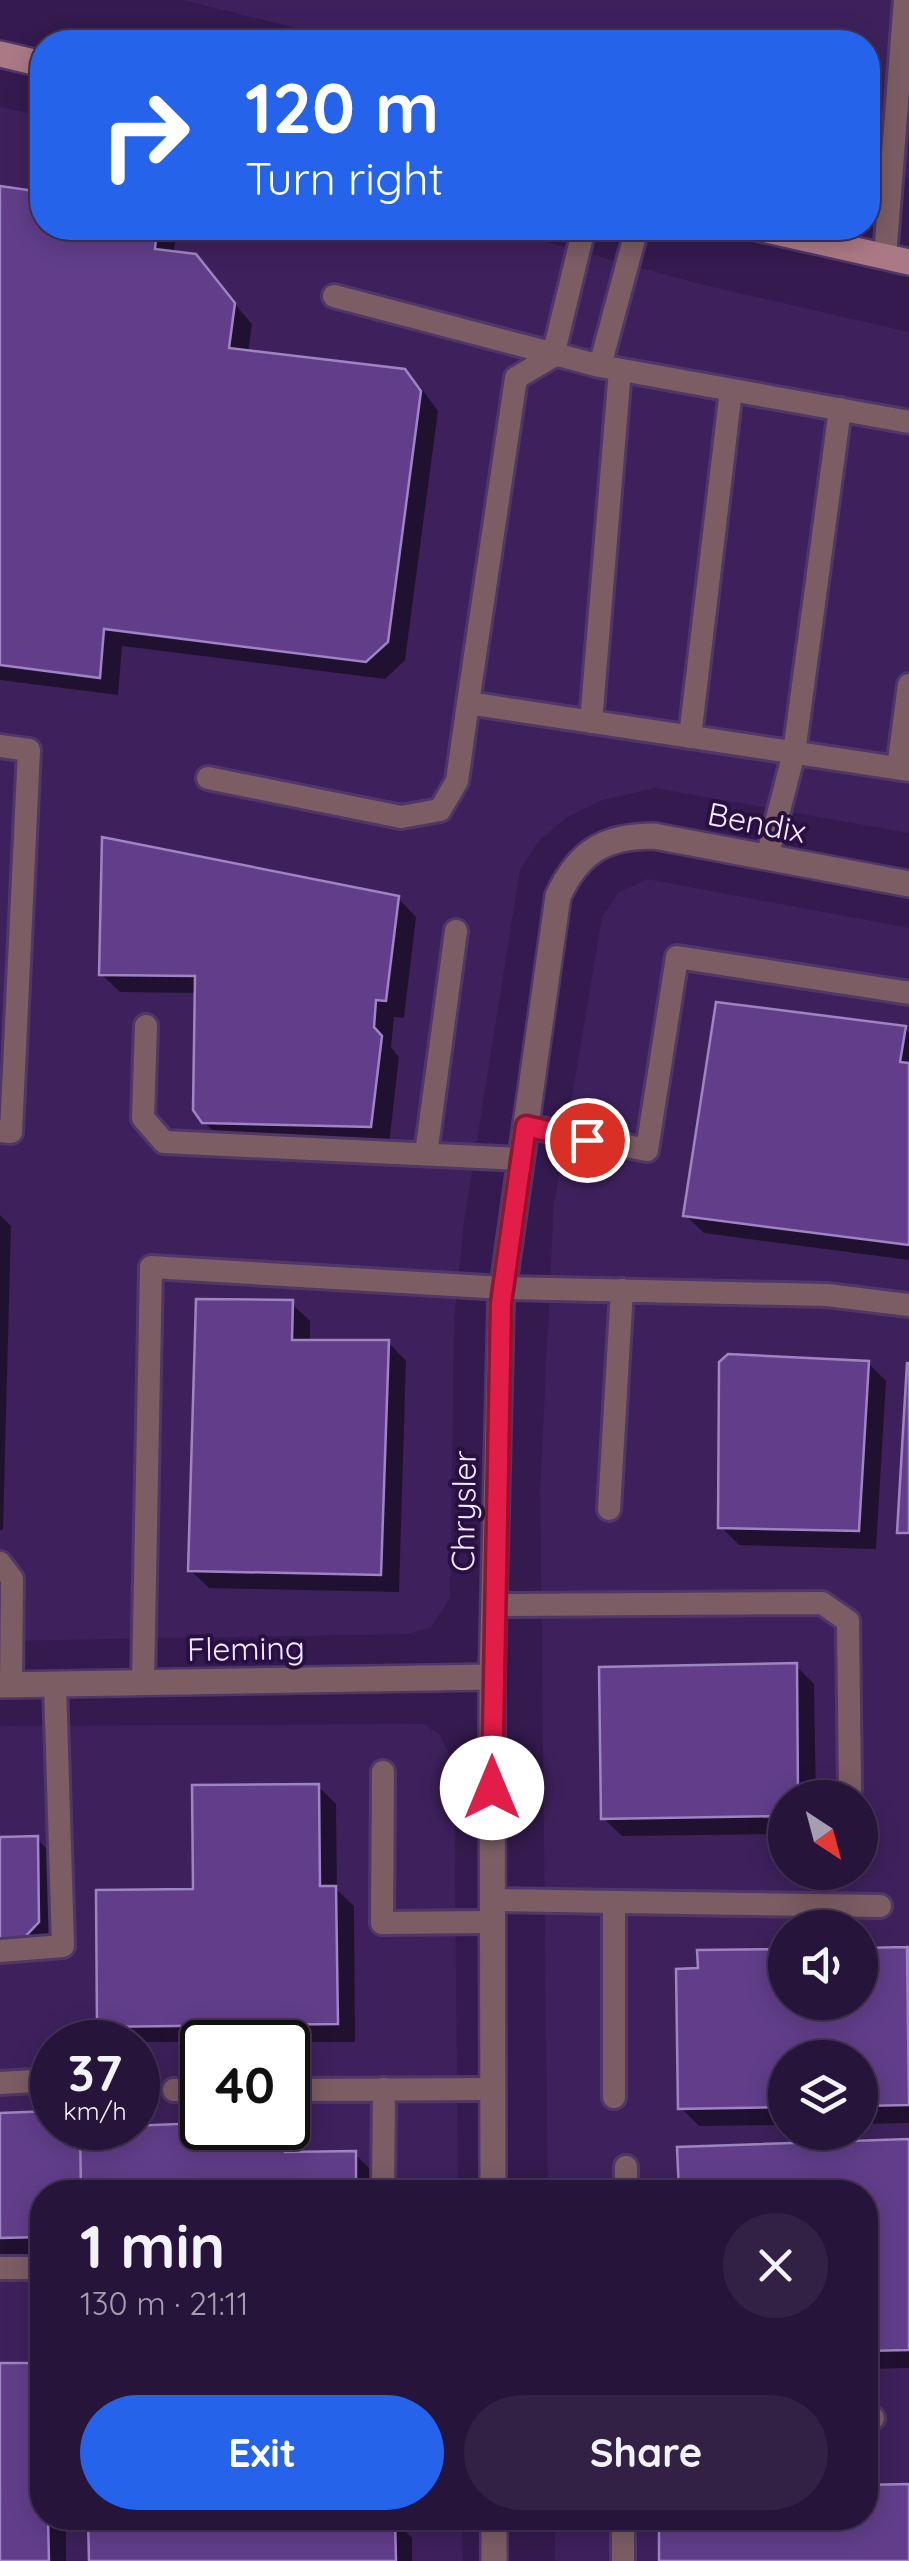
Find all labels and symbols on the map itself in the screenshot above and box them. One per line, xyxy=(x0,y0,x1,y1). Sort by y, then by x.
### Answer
street label: Bendix xyxy=(705,793,809,851)
pin xyxy=(545,1098,630,1183)
street label: Chrysler xyxy=(442,1450,484,1572)
street label: Fleming xyxy=(187,1627,305,1669)
position arrow xyxy=(440,1736,544,1840)
north arrow xyxy=(768,1780,878,1890)
speed limit sign: 40 xyxy=(180,2020,310,2150)

